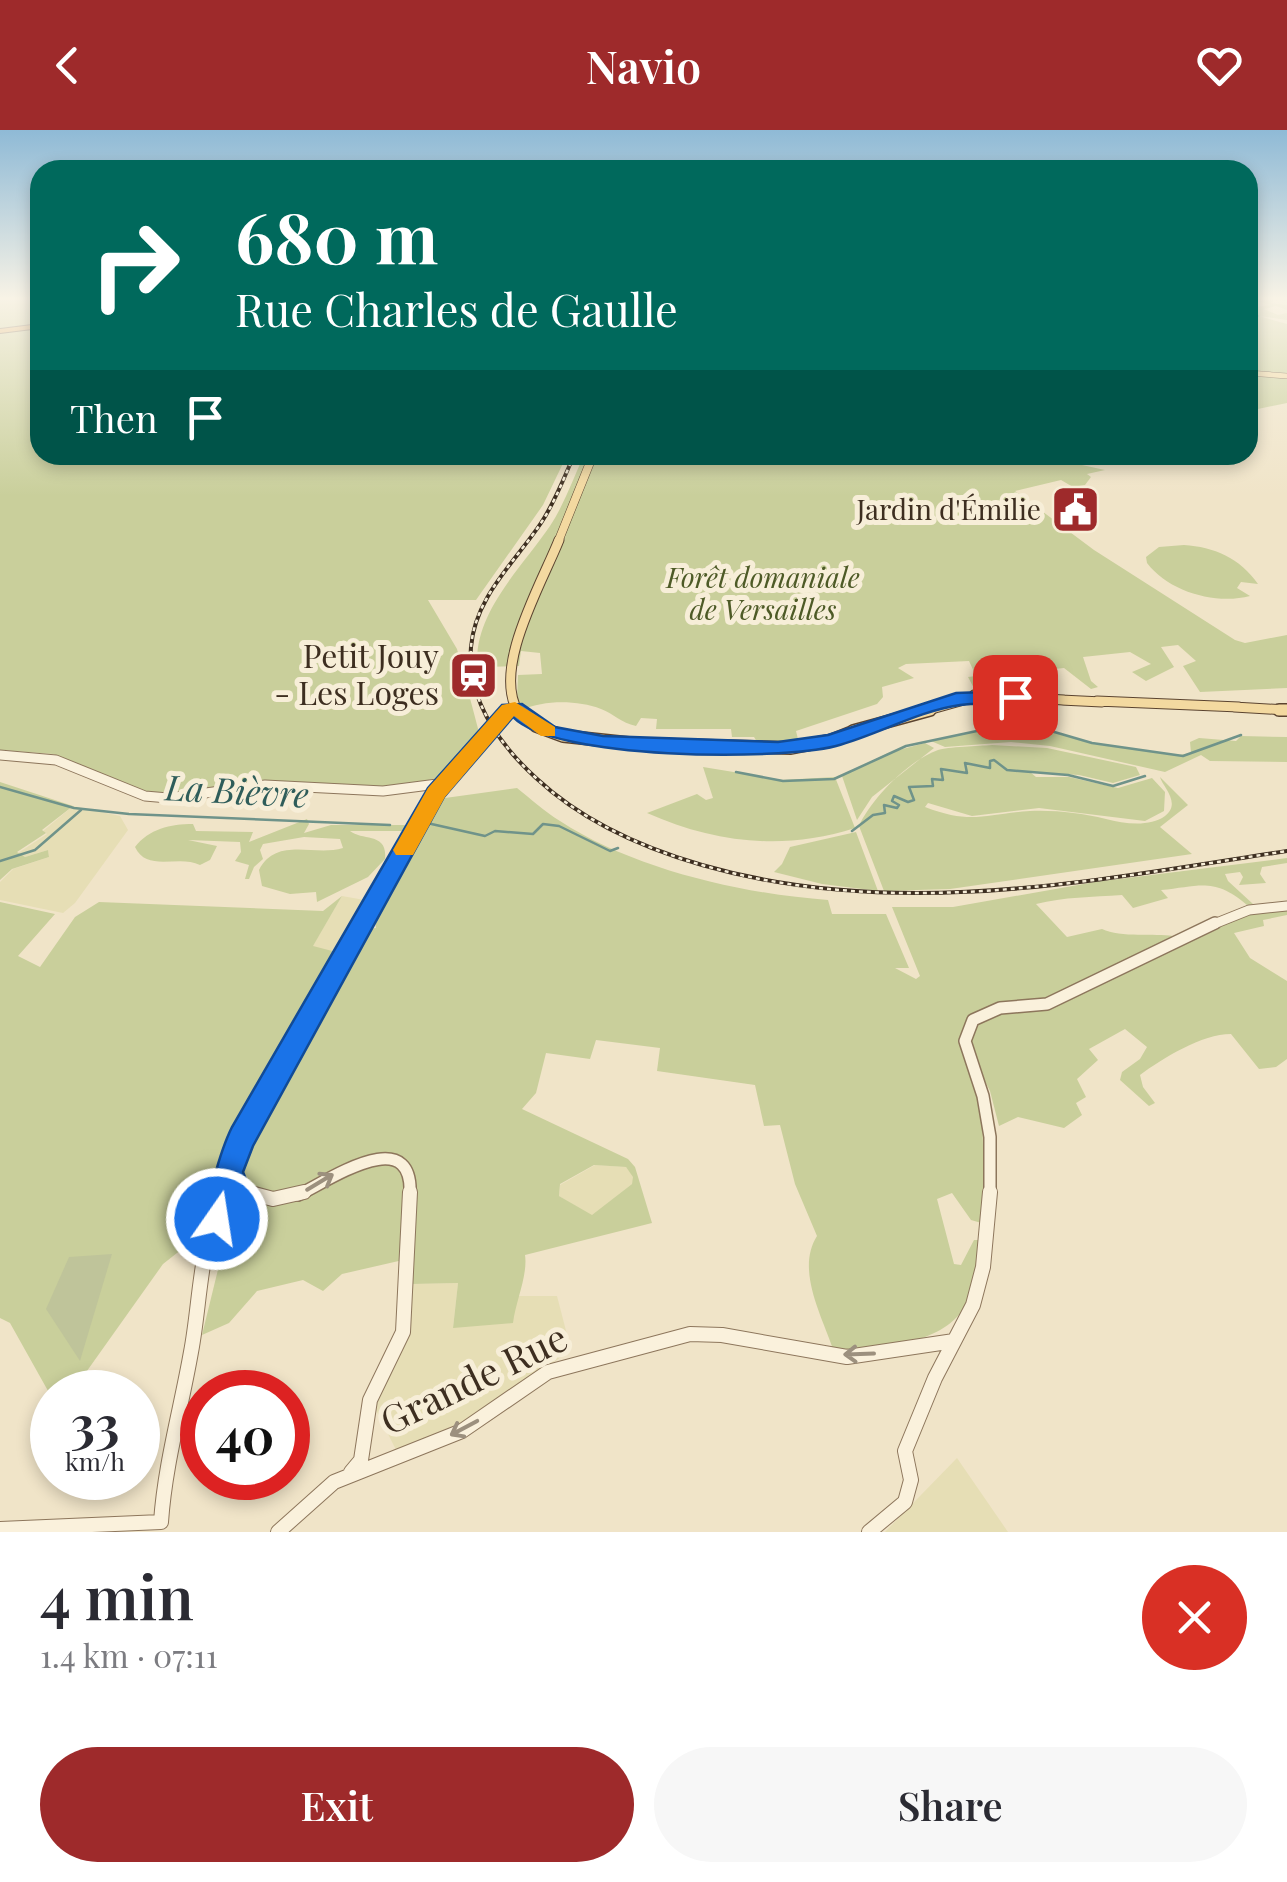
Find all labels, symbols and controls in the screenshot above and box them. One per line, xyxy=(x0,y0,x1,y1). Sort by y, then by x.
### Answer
text: Navio xyxy=(586,35,701,95)
icon: back xyxy=(40,38,95,93)
icon: heart xyxy=(1192,38,1247,93)
text: 680 m xyxy=(235,188,438,282)
icon: right xyxy=(70,200,200,330)
text: Rue Charles de Gaulle xyxy=(235,278,678,338)
icon: arrive xyxy=(178,390,233,445)
text: Then xyxy=(70,392,158,443)
public building icon: Jardin d'Émilie xyxy=(1050,484,1102,536)
place label: Jardin d'Émilie xyxy=(855,490,1041,527)
park label: Forêt domaniale de Versailles xyxy=(665,558,860,627)
place label: Petit Jouy - Les Loges xyxy=(274,633,439,713)
station icon: Petit Jouy - Les Loges xyxy=(448,649,500,701)
pin xyxy=(973,655,1058,740)
icon: arrive xyxy=(988,670,1043,725)
water label: La Bièvre xyxy=(162,762,310,817)
position arrow xyxy=(165,1167,269,1271)
one-way arrow xyxy=(305,1172,334,1192)
street label: Grande Rue xyxy=(371,1311,575,1445)
one-way arrow xyxy=(843,1345,876,1364)
speed limit sign: 40 xyxy=(180,1370,310,1500)
text: 33 xyxy=(71,1389,119,1456)
one-way arrow xyxy=(450,1418,480,1438)
text: km/h xyxy=(65,1444,125,1477)
text: 4 min xyxy=(40,1555,194,1635)
button: close xyxy=(1142,1565,1247,1670)
text: 1.4 km · 07:11 xyxy=(40,1633,218,1676)
button: Exit xyxy=(40,1747,634,1862)
button: Share xyxy=(654,1747,1247,1862)

